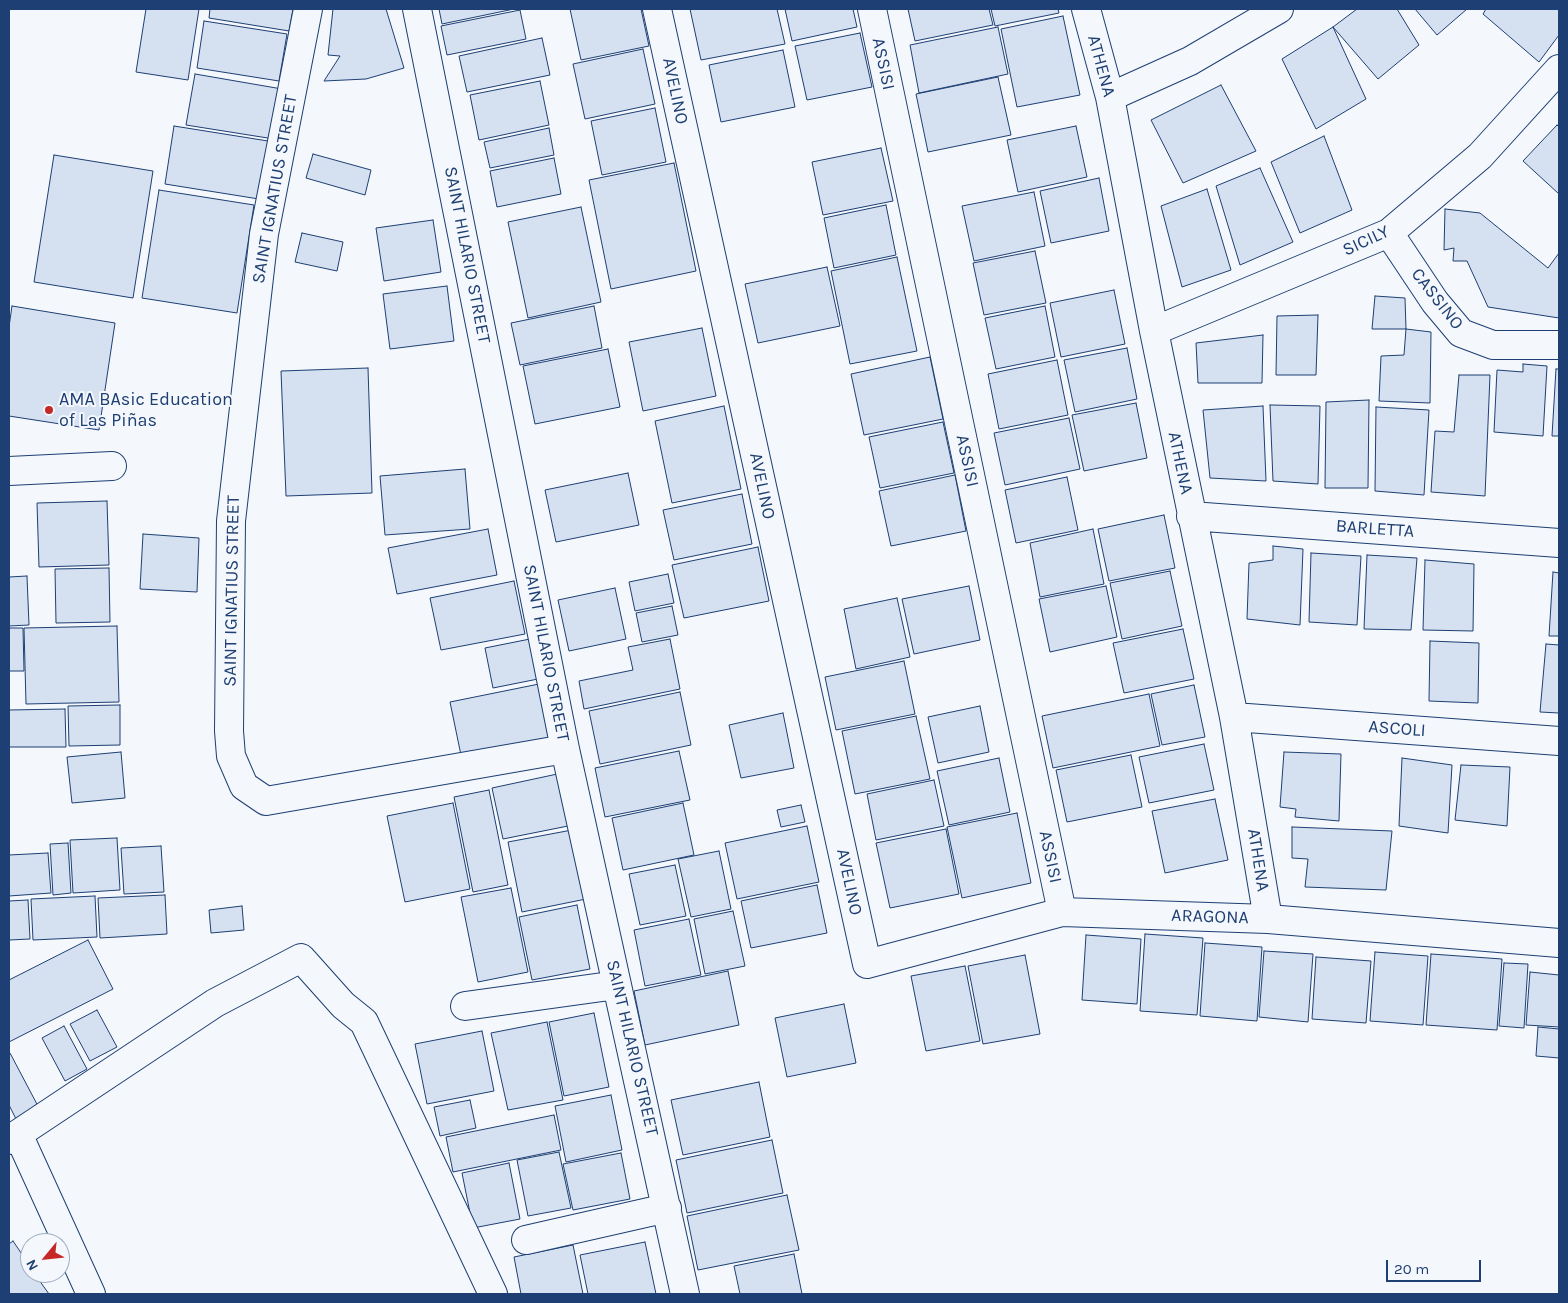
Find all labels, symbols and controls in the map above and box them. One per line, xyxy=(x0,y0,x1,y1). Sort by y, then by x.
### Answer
street label: ATHENA xyxy=(1082,33,1120,99)
street label: ASSISI xyxy=(867,36,899,92)
street label: AVELINO xyxy=(657,56,693,126)
street label: SAINT IGNATIUS STREET xyxy=(248,93,302,285)
street label: SAINT HILARIO STREET xyxy=(439,165,495,345)
street label: SICILY xyxy=(1339,221,1393,261)
street label: CASSINO xyxy=(1406,264,1468,334)
place label: AMA BAsic Education of Las Piñas xyxy=(59,389,233,432)
marker: AMA BAsic Education of Las Piñas xyxy=(43,404,55,416)
street label: ATHENA xyxy=(1163,430,1197,496)
street label: ASSISI xyxy=(951,433,983,489)
street label: AVELINO xyxy=(744,451,780,521)
street label: SAINT IGNATIUS STREET xyxy=(220,495,244,687)
street label: BARLETTA xyxy=(1335,515,1415,543)
street label: SAINT HILARIO STREET xyxy=(518,563,574,743)
street label: ASCOLI xyxy=(1368,716,1426,742)
street label: ATHENA xyxy=(1242,827,1274,893)
street label: ASSISI xyxy=(1034,829,1066,885)
street label: AVELINO xyxy=(831,847,867,917)
street label: ARAGONA xyxy=(1171,905,1249,929)
street label: SAINT HILARIO STREET xyxy=(601,958,663,1138)
north arrow xyxy=(20,1233,70,1283)
scale bar xyxy=(1388,1250,1483,1282)
text: N xyxy=(22,1256,42,1273)
text: 20 m xyxy=(1394,1260,1429,1278)

